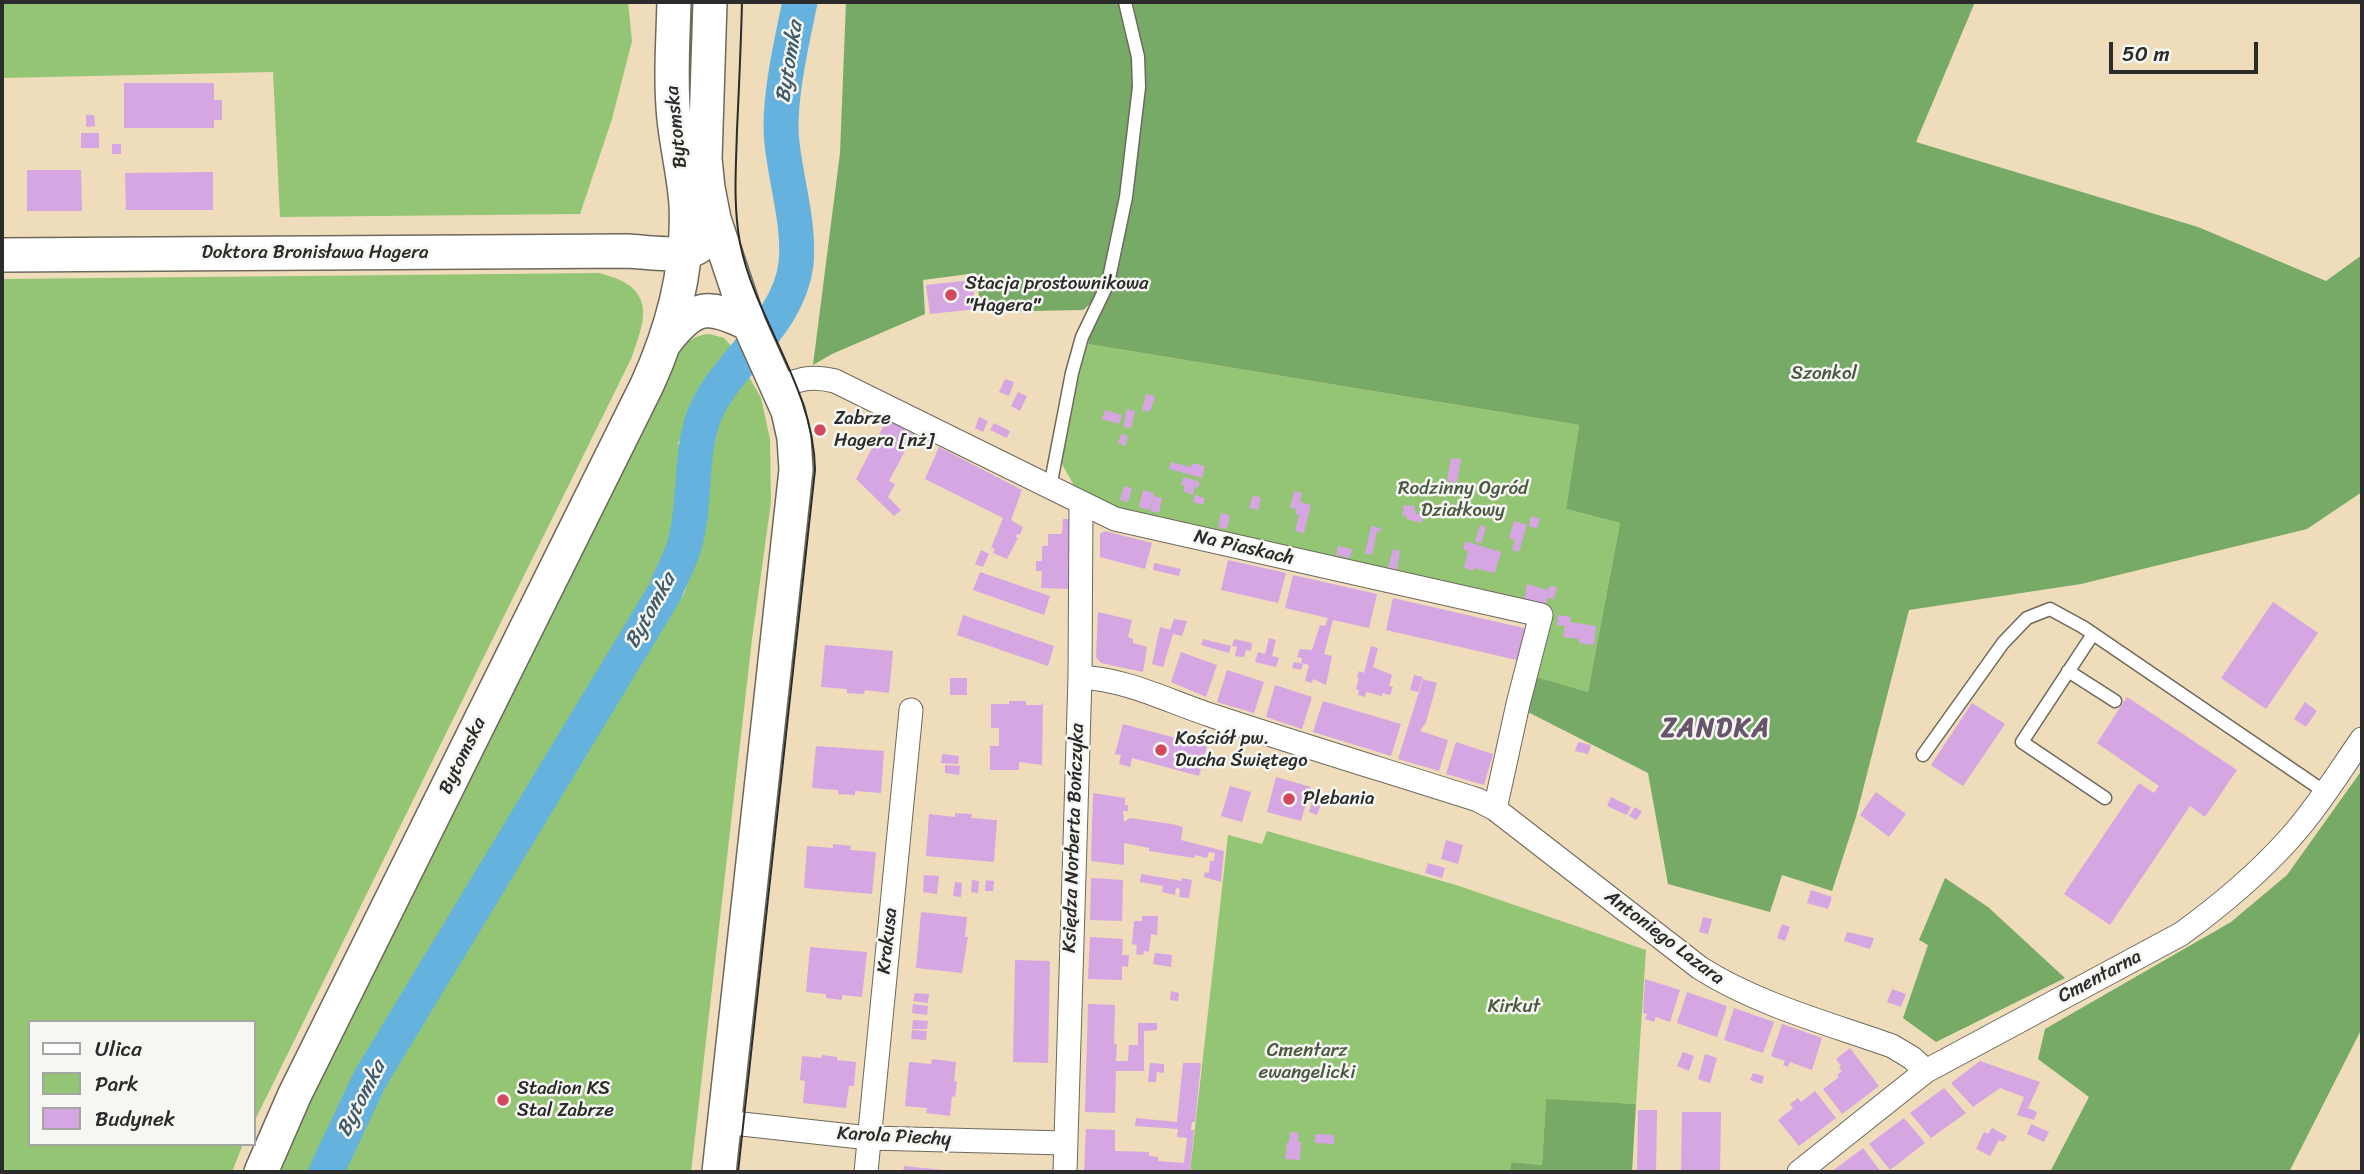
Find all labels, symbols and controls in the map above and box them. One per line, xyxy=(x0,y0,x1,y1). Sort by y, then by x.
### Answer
water label: Bytomka xyxy=(771,20,809,104)
scale bar xyxy=(2112,28,2261,72)
text: 50 m xyxy=(2122,35,2170,73)
street label: Bytomska xyxy=(661,85,693,169)
street label: Doktora Bronisława Hagera xyxy=(201,242,429,264)
place label: Stacja prostownikowa "Hagera" xyxy=(965,273,1149,317)
marker: Stacja prostownikowa "Hagera" xyxy=(943,287,959,303)
park label: Szonkol xyxy=(1791,363,1857,385)
place label: Zabrze Hagera [nż] xyxy=(834,408,935,452)
marker: Zabrze Hagera [nż] xyxy=(812,422,828,438)
park label: Rodzinny Ogród Działkowy xyxy=(1398,478,1528,522)
street label: Na Piaskach xyxy=(1192,525,1296,571)
water label: Bytomka xyxy=(620,569,682,653)
district label: ZANDKA xyxy=(1662,713,1770,745)
street label: Bytomska xyxy=(435,714,491,798)
street label: Księdza Norberta Bończyka xyxy=(1059,723,1089,953)
place label: Kościół pw. Ducha Świętego xyxy=(1175,728,1308,772)
marker: Kościół pw. Ducha Świętego xyxy=(1153,742,1169,758)
place label: Plebania xyxy=(1303,788,1374,810)
marker: Plebania xyxy=(1281,791,1297,807)
street label: Antoniego Lazara xyxy=(1600,886,1728,990)
street label: Krakusa xyxy=(873,907,903,975)
street label: Cmentarna xyxy=(2054,946,2146,1008)
park label: Kirkut xyxy=(1488,996,1540,1018)
legend xyxy=(28,1020,256,1146)
text: Ulica xyxy=(95,1030,142,1068)
park label: Cmentarz ewangelicki xyxy=(1259,1040,1355,1084)
water label: Bytomka xyxy=(332,1057,392,1141)
text: Park xyxy=(95,1065,138,1103)
place label: Stadion KS Stal Zabrze xyxy=(517,1078,614,1122)
marker: Stadion KS Stal Zabrze xyxy=(495,1092,511,1108)
text: Budynek xyxy=(95,1100,175,1138)
street label: Karola Piechy xyxy=(836,1123,952,1151)

